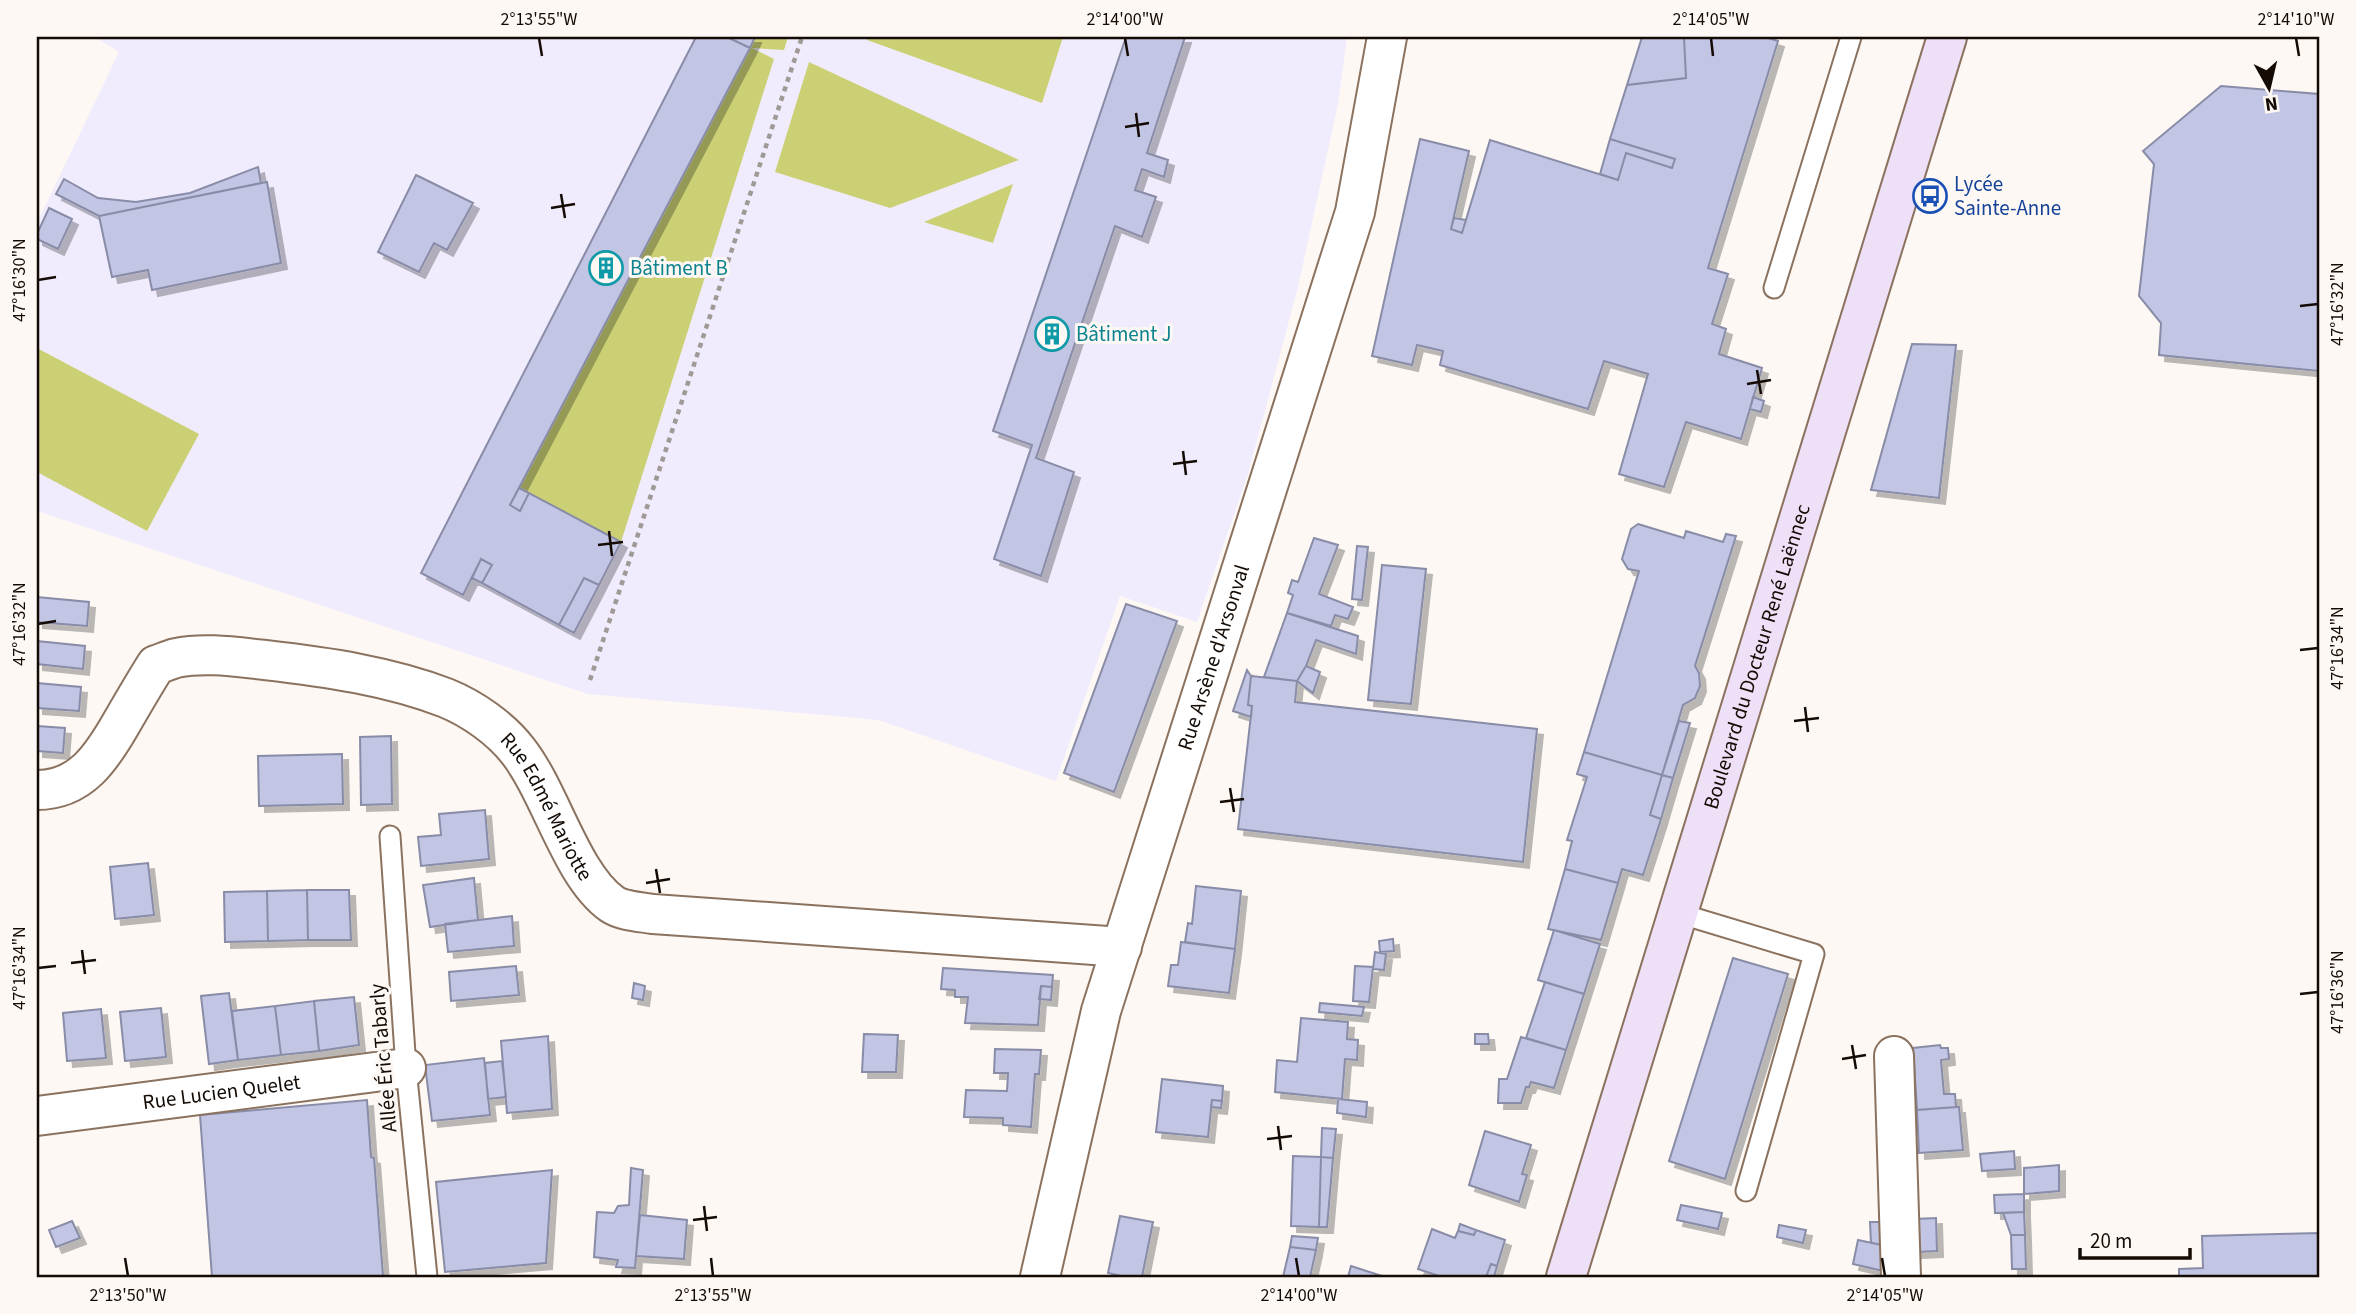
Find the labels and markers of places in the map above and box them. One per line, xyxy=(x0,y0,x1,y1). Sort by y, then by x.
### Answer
place label: Lycée Sainte-Anne xyxy=(1954,169,2061,223)
bus stop icon: Lycée Sainte-Anne xyxy=(1911,177,1949,215)
building icon: Bâtiment B xyxy=(587,249,625,287)
place label: Bâtiment B xyxy=(630,253,728,283)
building icon: Bâtiment J xyxy=(1033,315,1071,353)
place label: Bâtiment J xyxy=(1076,319,1172,349)

